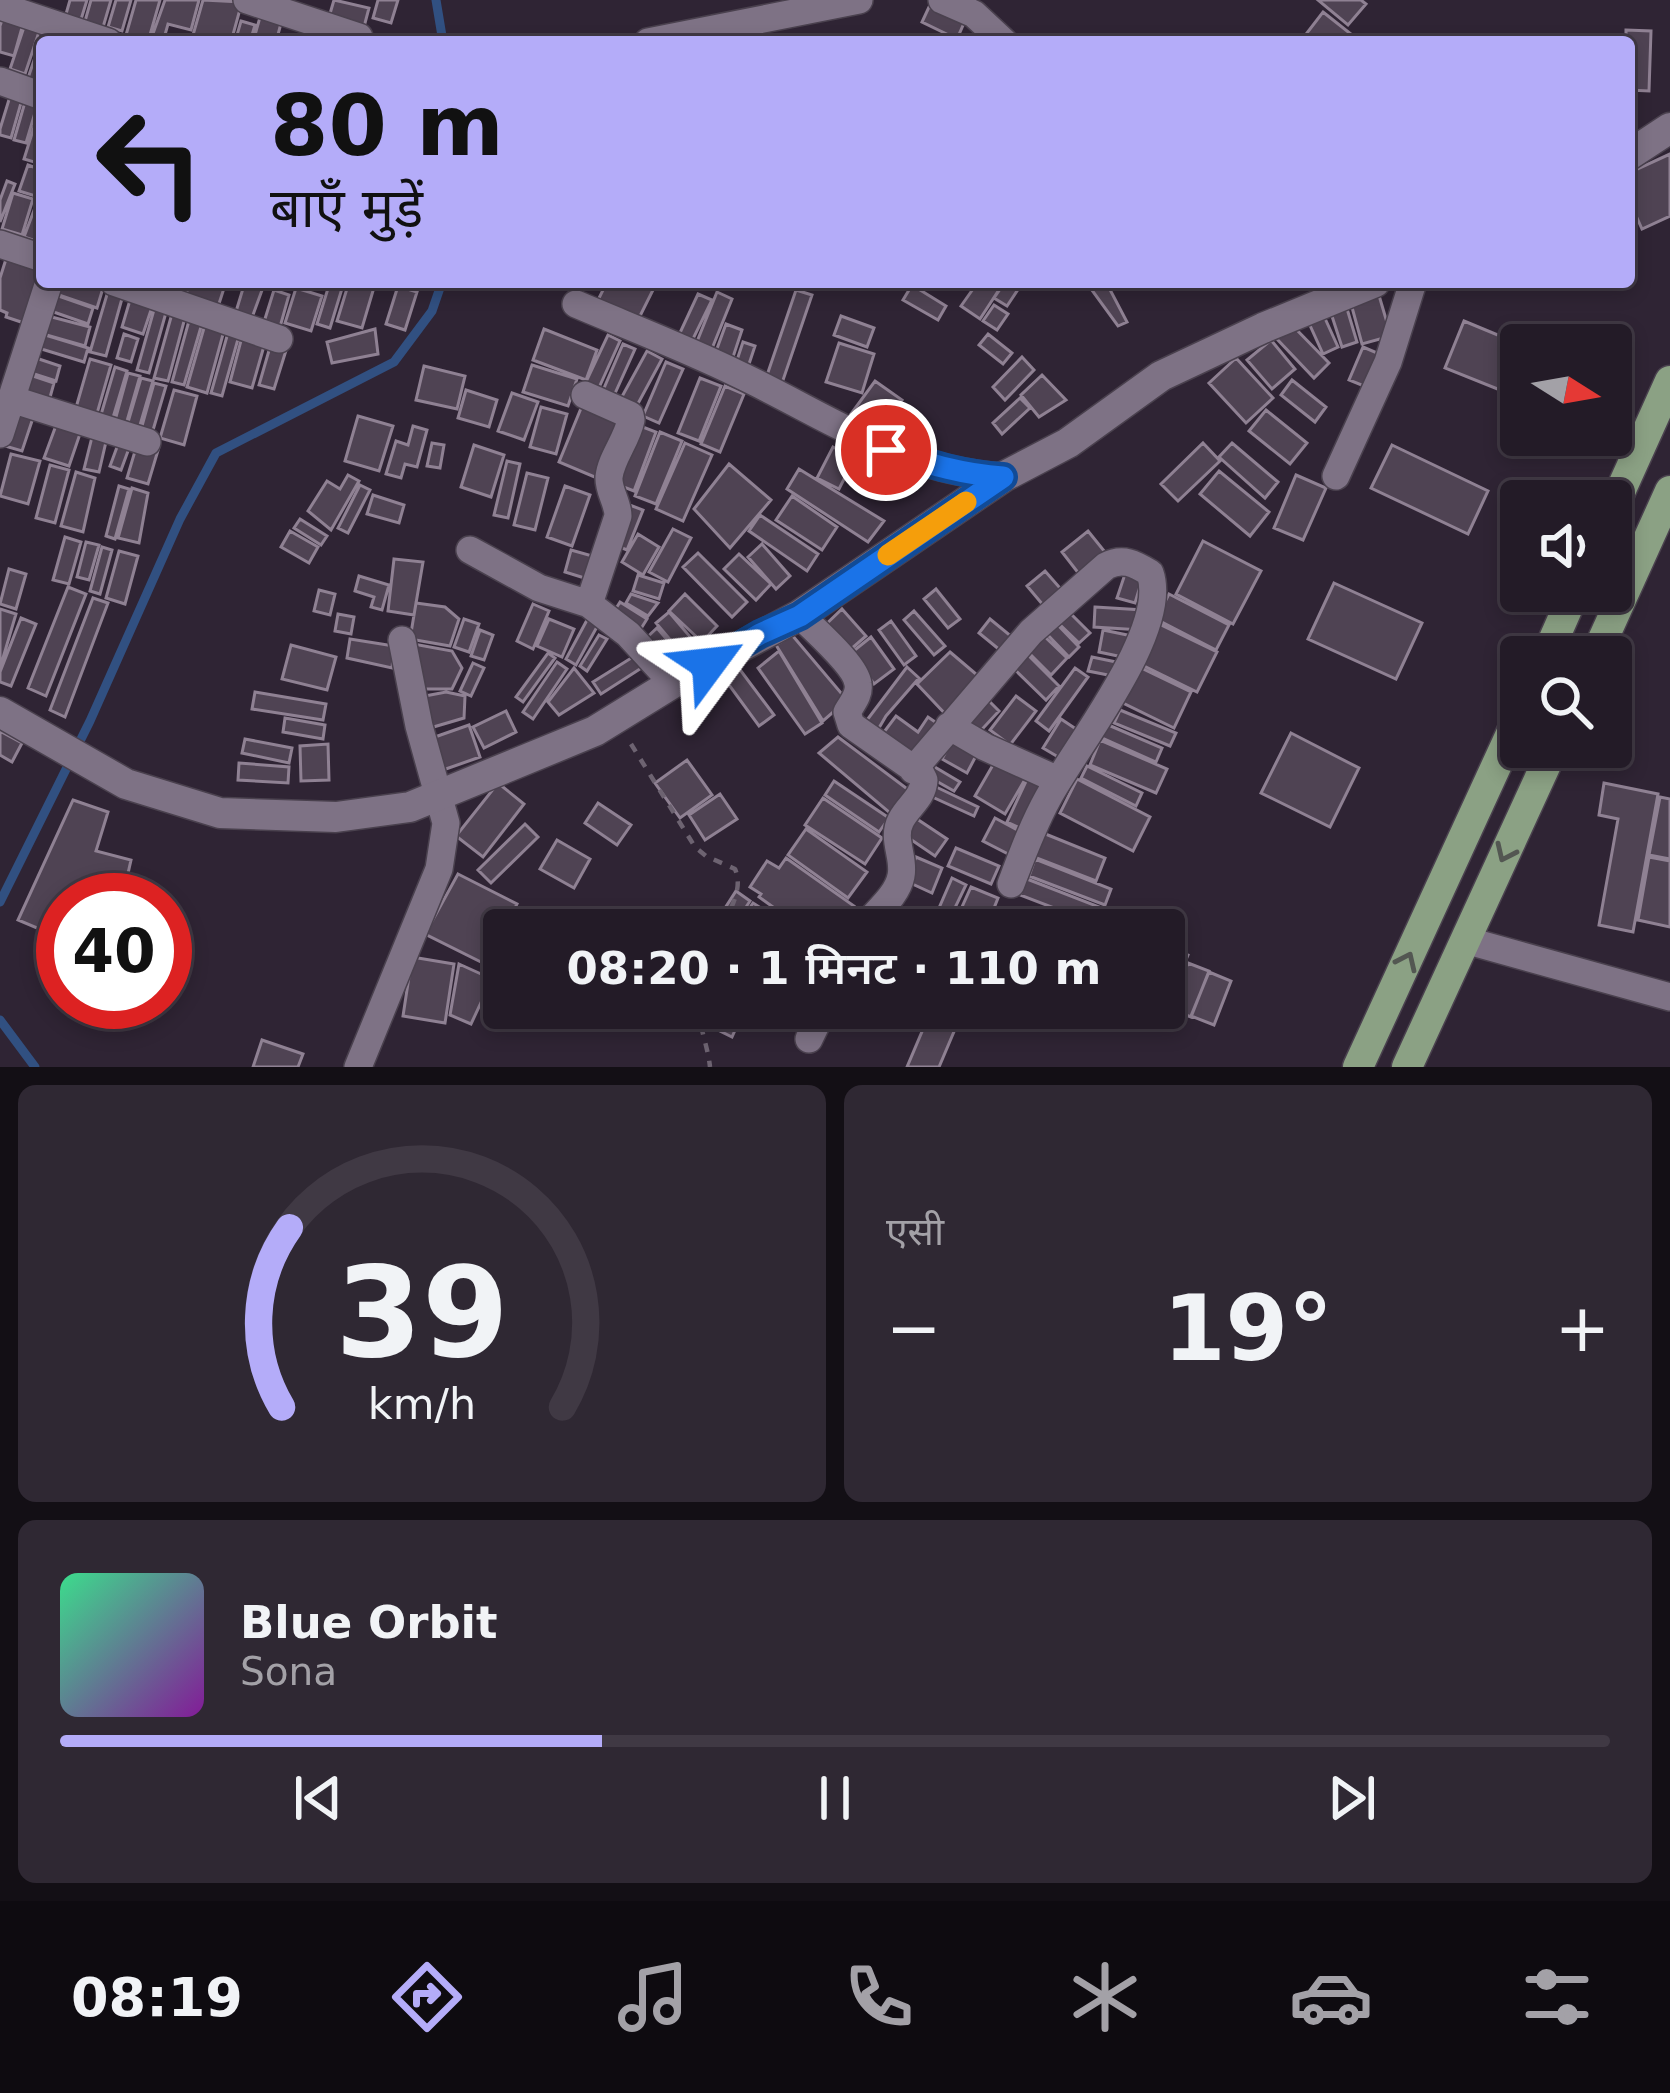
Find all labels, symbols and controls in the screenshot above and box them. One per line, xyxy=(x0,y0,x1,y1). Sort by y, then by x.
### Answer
text: 80 m xyxy=(270,77,504,175)
icon: left xyxy=(72,84,228,240)
text: बाएँ मुड़ें xyxy=(270,177,423,240)
north arrow xyxy=(1500,324,1632,456)
map controls xyxy=(1500,324,1632,768)
pin xyxy=(835,399,937,501)
icon: arrive xyxy=(853,417,919,483)
button: sound xyxy=(1500,480,1632,612)
position arrow xyxy=(646,601,772,727)
button: search xyxy=(1500,636,1632,768)
one-way arrow xyxy=(1496,841,1519,862)
speed limit sign: 40 xyxy=(36,873,192,1029)
text: 08:20 · 1 मिनट · 110 m xyxy=(567,942,1101,995)
one-way arrow xyxy=(1393,952,1416,973)
text: एसी xyxy=(886,1209,944,1254)
text: 39 xyxy=(335,1240,509,1385)
text: 19° xyxy=(1163,1276,1333,1381)
text: − xyxy=(886,1290,941,1367)
text: + xyxy=(1555,1290,1610,1367)
text: km/h xyxy=(368,1378,476,1428)
text: Blue Orbit xyxy=(240,1596,498,1649)
text: Sona xyxy=(240,1649,337,1694)
icon: previous xyxy=(285,1765,351,1831)
icon: pause xyxy=(802,1765,868,1831)
icon: next xyxy=(1319,1765,1385,1831)
icon: directions xyxy=(385,1955,469,2039)
icon: music xyxy=(611,1955,695,2039)
icon: phone xyxy=(837,1955,921,2039)
icon: climate xyxy=(1063,1955,1147,2039)
icon: car xyxy=(1289,1955,1373,2039)
icon: filters xyxy=(1515,1955,1599,2039)
text: 08:19 xyxy=(71,1966,243,2029)

